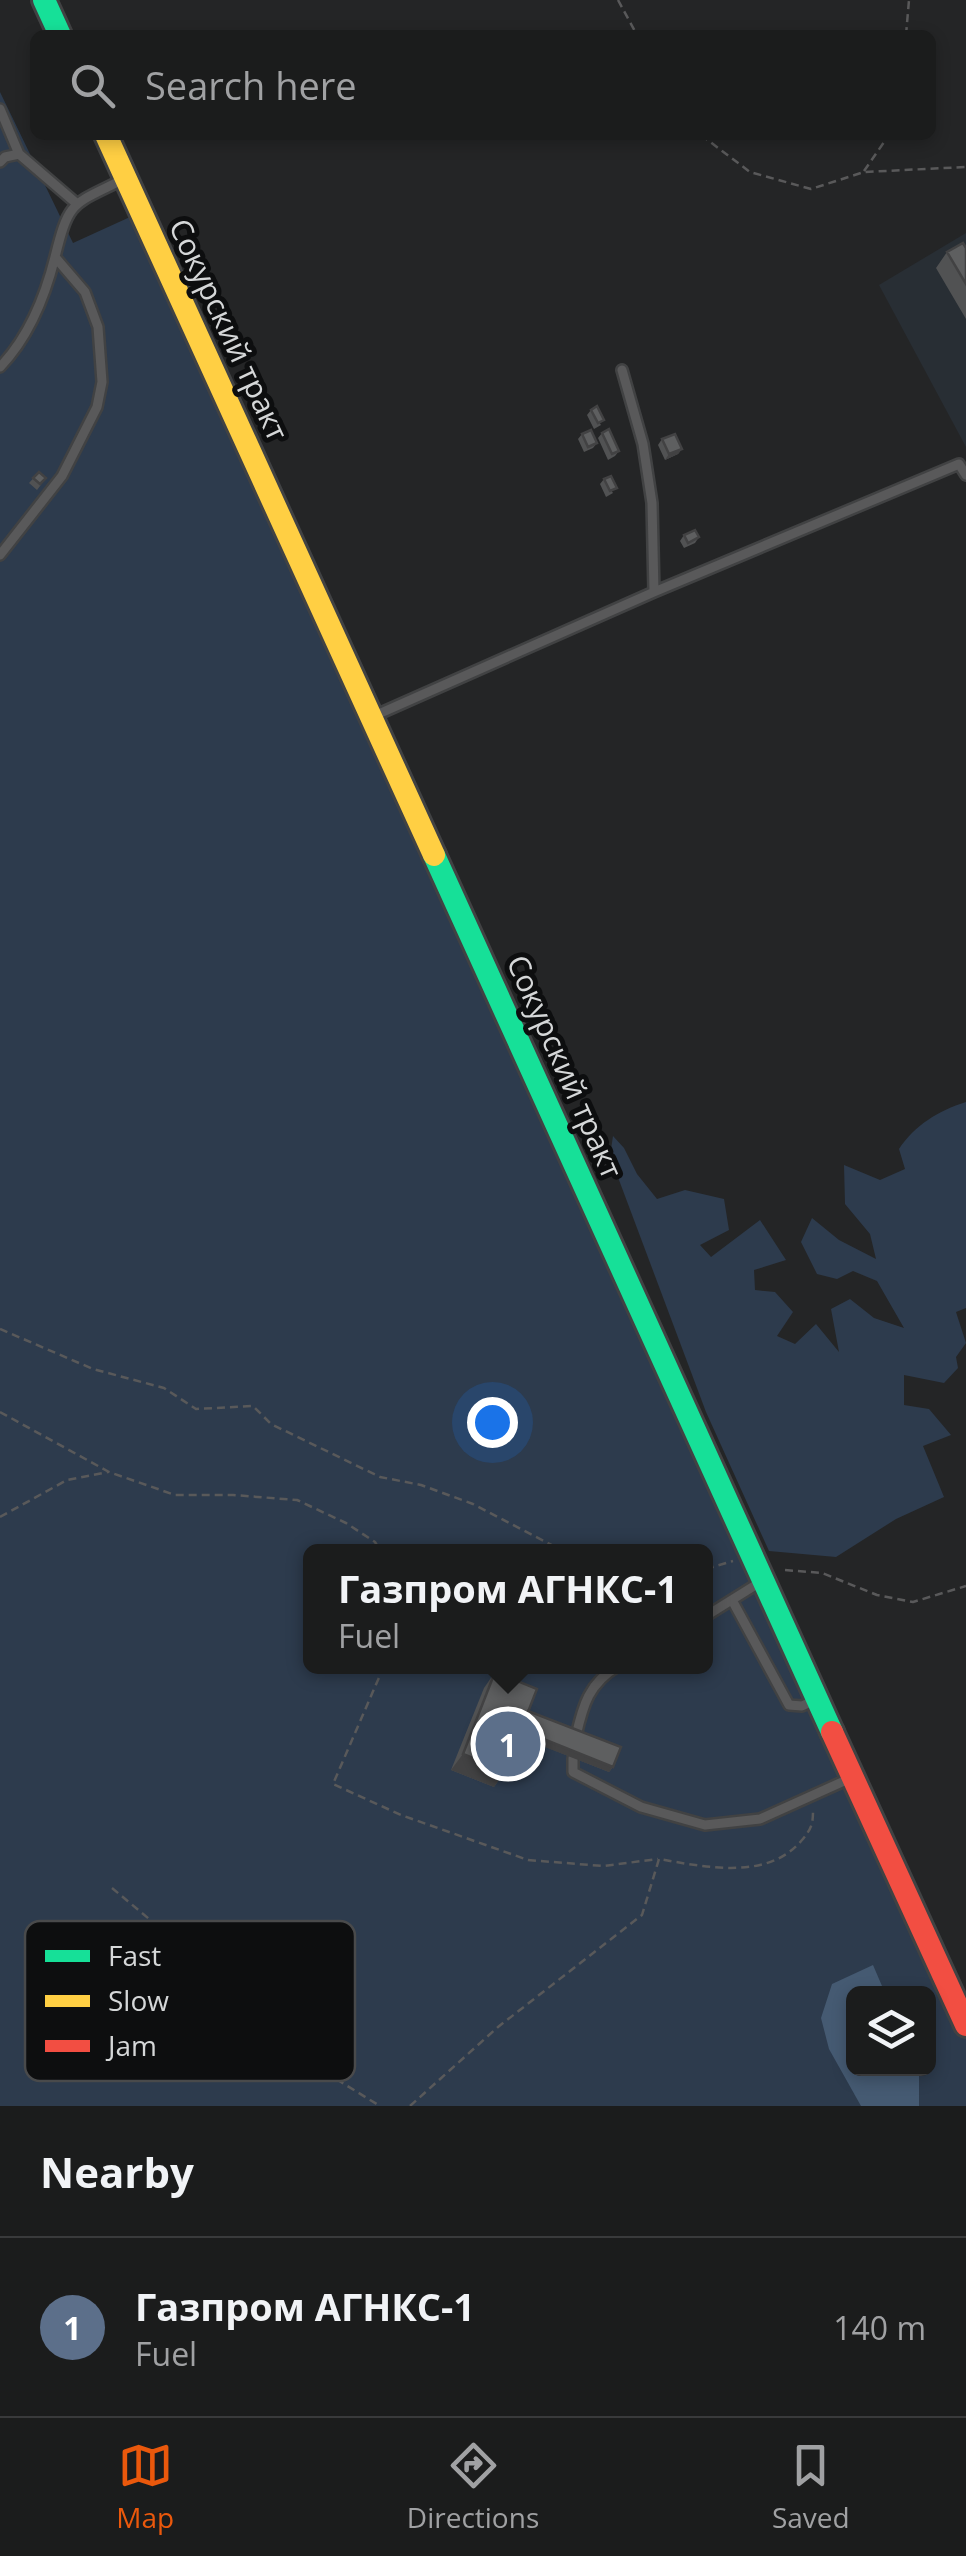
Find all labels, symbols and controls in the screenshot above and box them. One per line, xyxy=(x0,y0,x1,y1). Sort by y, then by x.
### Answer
search box xyxy=(30,30,936,140)
icon: search xyxy=(65,58,120,113)
text: Search here xyxy=(145,59,357,111)
street label: Сокурский тракт xyxy=(160,212,299,447)
street label: Сокурский тракт xyxy=(498,948,633,1185)
your location xyxy=(467,1397,518,1448)
popup xyxy=(303,1544,713,1674)
text: Газпром АГНКС-1 xyxy=(338,1562,678,1614)
text: Fuel xyxy=(338,1614,400,1657)
pin: 1 xyxy=(476,1706,540,1782)
legend xyxy=(25,1921,355,2081)
text: Fast xyxy=(108,1936,161,1974)
text: Slow xyxy=(108,1981,169,2019)
map controls xyxy=(846,1986,936,2076)
button: layers xyxy=(846,1986,936,2076)
text: Jam xyxy=(105,2026,157,2064)
text: Nearby xyxy=(40,2143,194,2200)
text: Газпром АГНКС-1 xyxy=(135,2280,475,2332)
text: 1 xyxy=(63,2306,82,2349)
text: 140 m xyxy=(833,2306,926,2349)
text: Fuel xyxy=(135,2332,197,2375)
tab: Map xyxy=(116,2438,174,2536)
tab: Directions xyxy=(407,2438,539,2536)
tab: Saved xyxy=(772,2438,850,2536)

